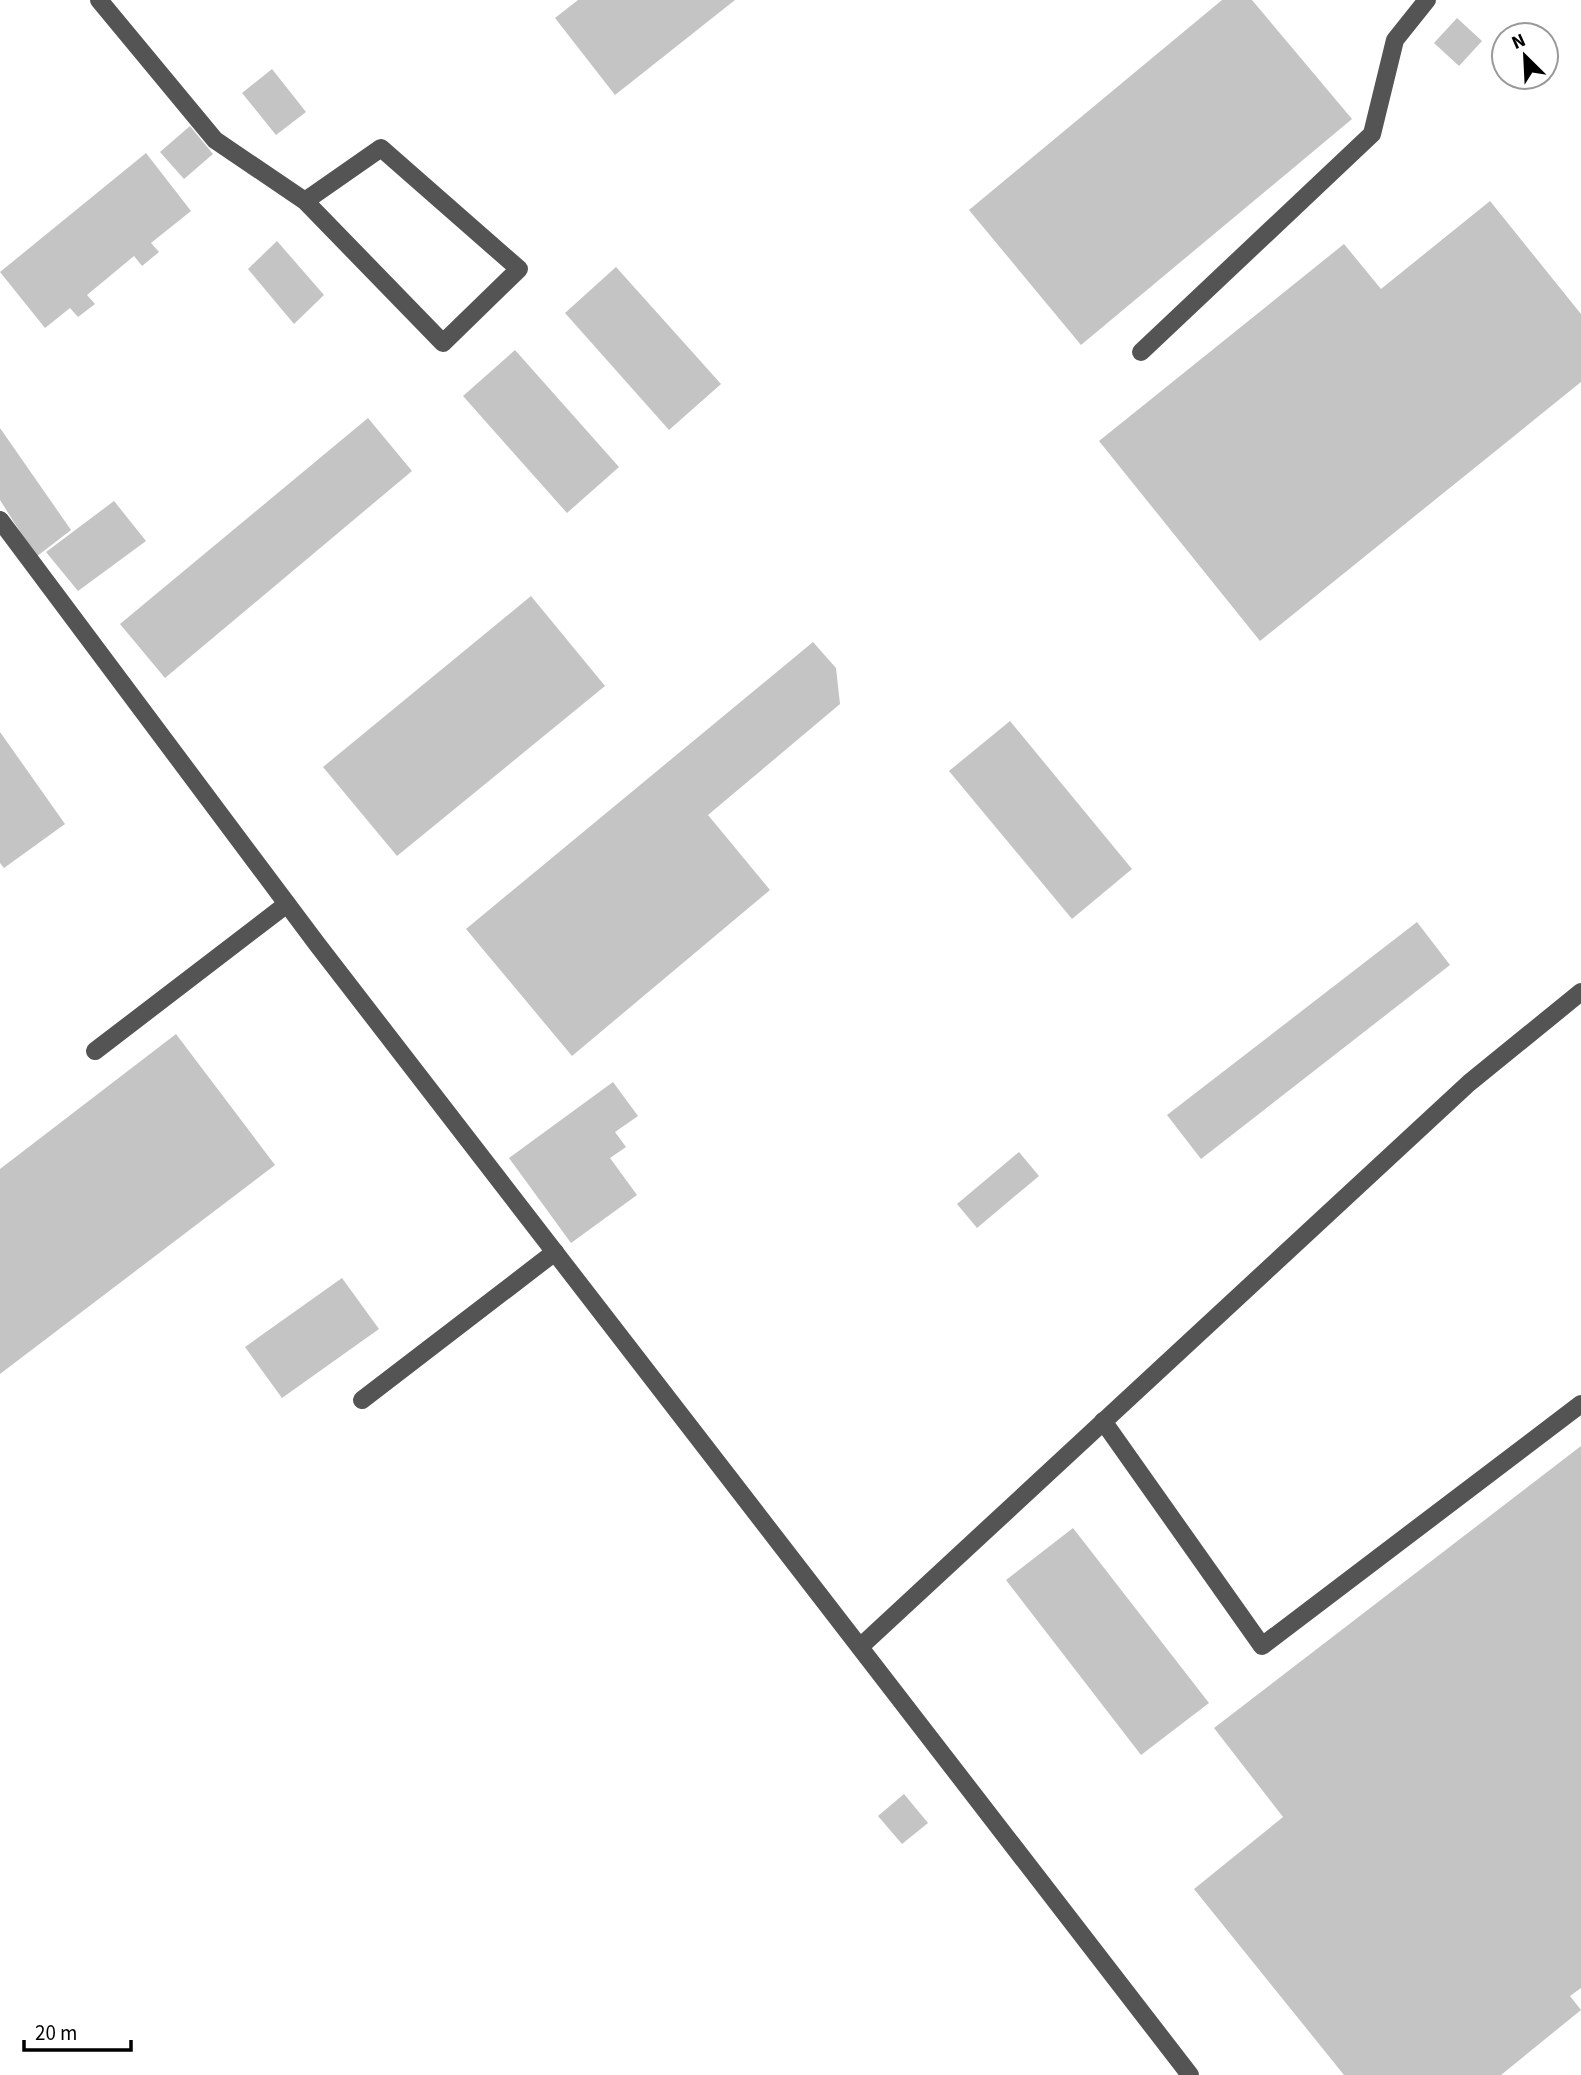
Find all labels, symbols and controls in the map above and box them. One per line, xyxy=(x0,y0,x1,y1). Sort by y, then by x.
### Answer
north arrow xyxy=(1490,21,1560,91)
text: N xyxy=(1507,27,1530,57)
scale bar xyxy=(24,2008,131,2052)
text: 20 m xyxy=(35,2018,77,2048)

